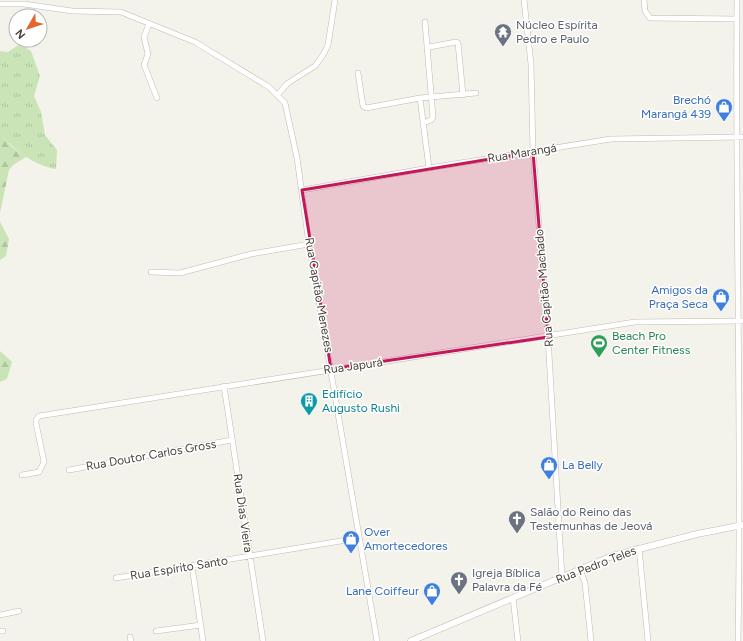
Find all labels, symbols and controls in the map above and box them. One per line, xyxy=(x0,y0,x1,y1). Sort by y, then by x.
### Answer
north arrow xyxy=(8,8,48,48)
place label: Núcleo Espírita Pedro e Paulo xyxy=(516,18,598,46)
temple icon: Núcleo Espírita Pedro e Paulo xyxy=(493,22,513,47)
text: N xyxy=(13,27,28,41)
place label: Brechó Marangá 439 xyxy=(641,93,711,121)
shop icon: Brechó Marangá 439 xyxy=(714,97,734,122)
street label: Rua Marangá xyxy=(487,141,557,165)
street label: Rua Capitão Machado xyxy=(532,229,556,347)
street label: Rua Capitão Menezes xyxy=(302,236,336,354)
place label: Amigos da Praça Seca xyxy=(649,283,708,311)
shop icon: Amigos da Praça Seca xyxy=(711,287,731,312)
place label: Beach Pro Center Fitness xyxy=(612,329,691,357)
sports icon: Beach Pro Center Fitness xyxy=(589,333,609,358)
street label: Rua Japurá xyxy=(323,355,383,377)
place label: Edifício Augusto Rushi xyxy=(322,387,400,415)
building icon: Edifício Augusto Rushi xyxy=(299,391,319,416)
street label: Rua Doutor Carlos Gross xyxy=(85,437,218,473)
shop icon: La Belly xyxy=(539,455,559,480)
place label: La Belly xyxy=(562,458,603,472)
street label: Rua Dias Vieira xyxy=(231,473,255,553)
place label: Salão do Reino das Testemunhas de Jeová xyxy=(530,505,652,533)
church icon: Salão do Reino das Testemunhas de Jeová xyxy=(507,509,527,534)
place label: Over Amortecedores xyxy=(364,525,448,553)
shop icon: Over Amortecedores xyxy=(341,529,361,554)
street label: Rua Pedro Teles xyxy=(554,543,639,587)
street label: Rua Espírito Santo xyxy=(129,553,229,583)
place label: Igreja Bíblica Palavra da Fé xyxy=(472,566,543,594)
church icon: Igreja Bíblica Palavra da Fé xyxy=(449,570,469,595)
shop icon: Lane Coiffeur xyxy=(422,581,442,606)
place label: Lane Coiffeur xyxy=(346,584,419,598)

